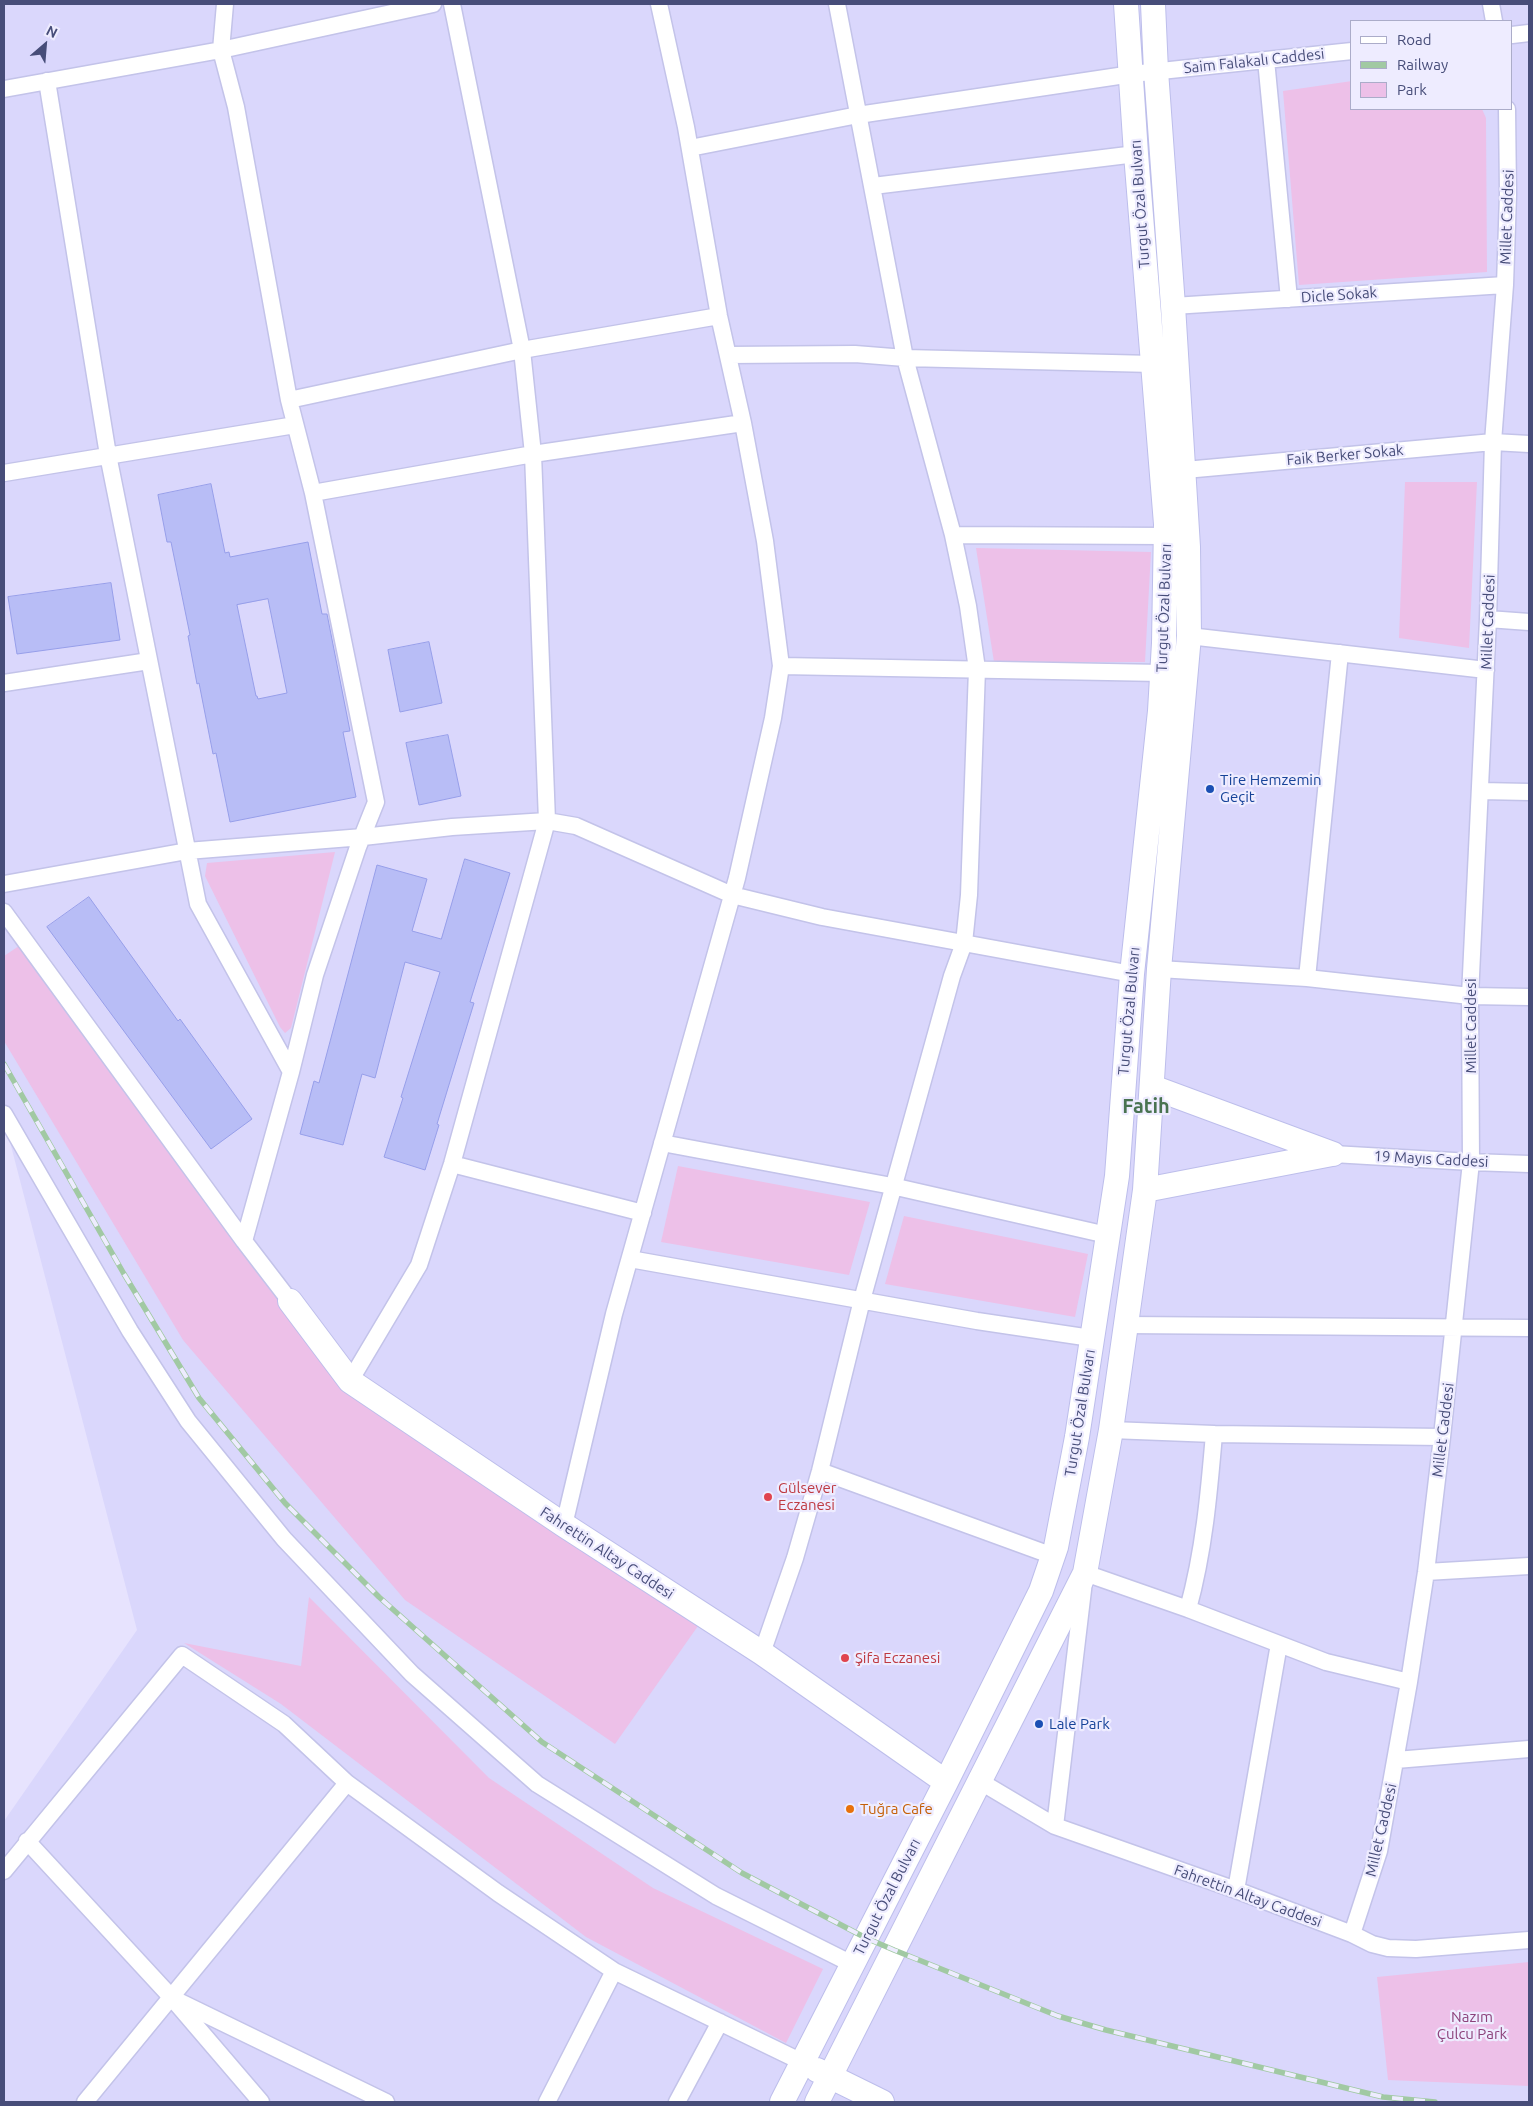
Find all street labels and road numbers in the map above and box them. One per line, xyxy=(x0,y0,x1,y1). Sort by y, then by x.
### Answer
street label: Saim Falakalı Caddesi xyxy=(1183,45,1325,77)
street label: Turgut Özal Bulvarı xyxy=(1127,139,1153,269)
street label: Millet Caddesi xyxy=(1496,169,1518,265)
street label: Dicle Sokak xyxy=(1300,283,1378,307)
street label: Faik Berker Sokak xyxy=(1286,441,1404,469)
street label: Turgut Özal Bulvarı xyxy=(1153,543,1175,673)
street label: Millet Caddesi xyxy=(1477,574,1499,670)
street label: Turgut Özal Bulvarı xyxy=(1114,946,1144,1076)
street label: Millet Caddesi xyxy=(1462,978,1480,1074)
street label: 19 Mayıs Caddesi xyxy=(1373,1147,1489,1171)
street label: Turgut Özal Bulvarı xyxy=(1061,1348,1099,1478)
street label: Millet Caddesi xyxy=(1428,1382,1458,1478)
street label: Fahrettin Altay Caddesi xyxy=(537,1503,677,1603)
street label: Millet Caddesi xyxy=(1362,1782,1400,1878)
street label: Turgut Özal Bulvarı xyxy=(850,1836,924,1958)
street label: Fahrettin Altay Caddesi xyxy=(1172,1861,1324,1931)

